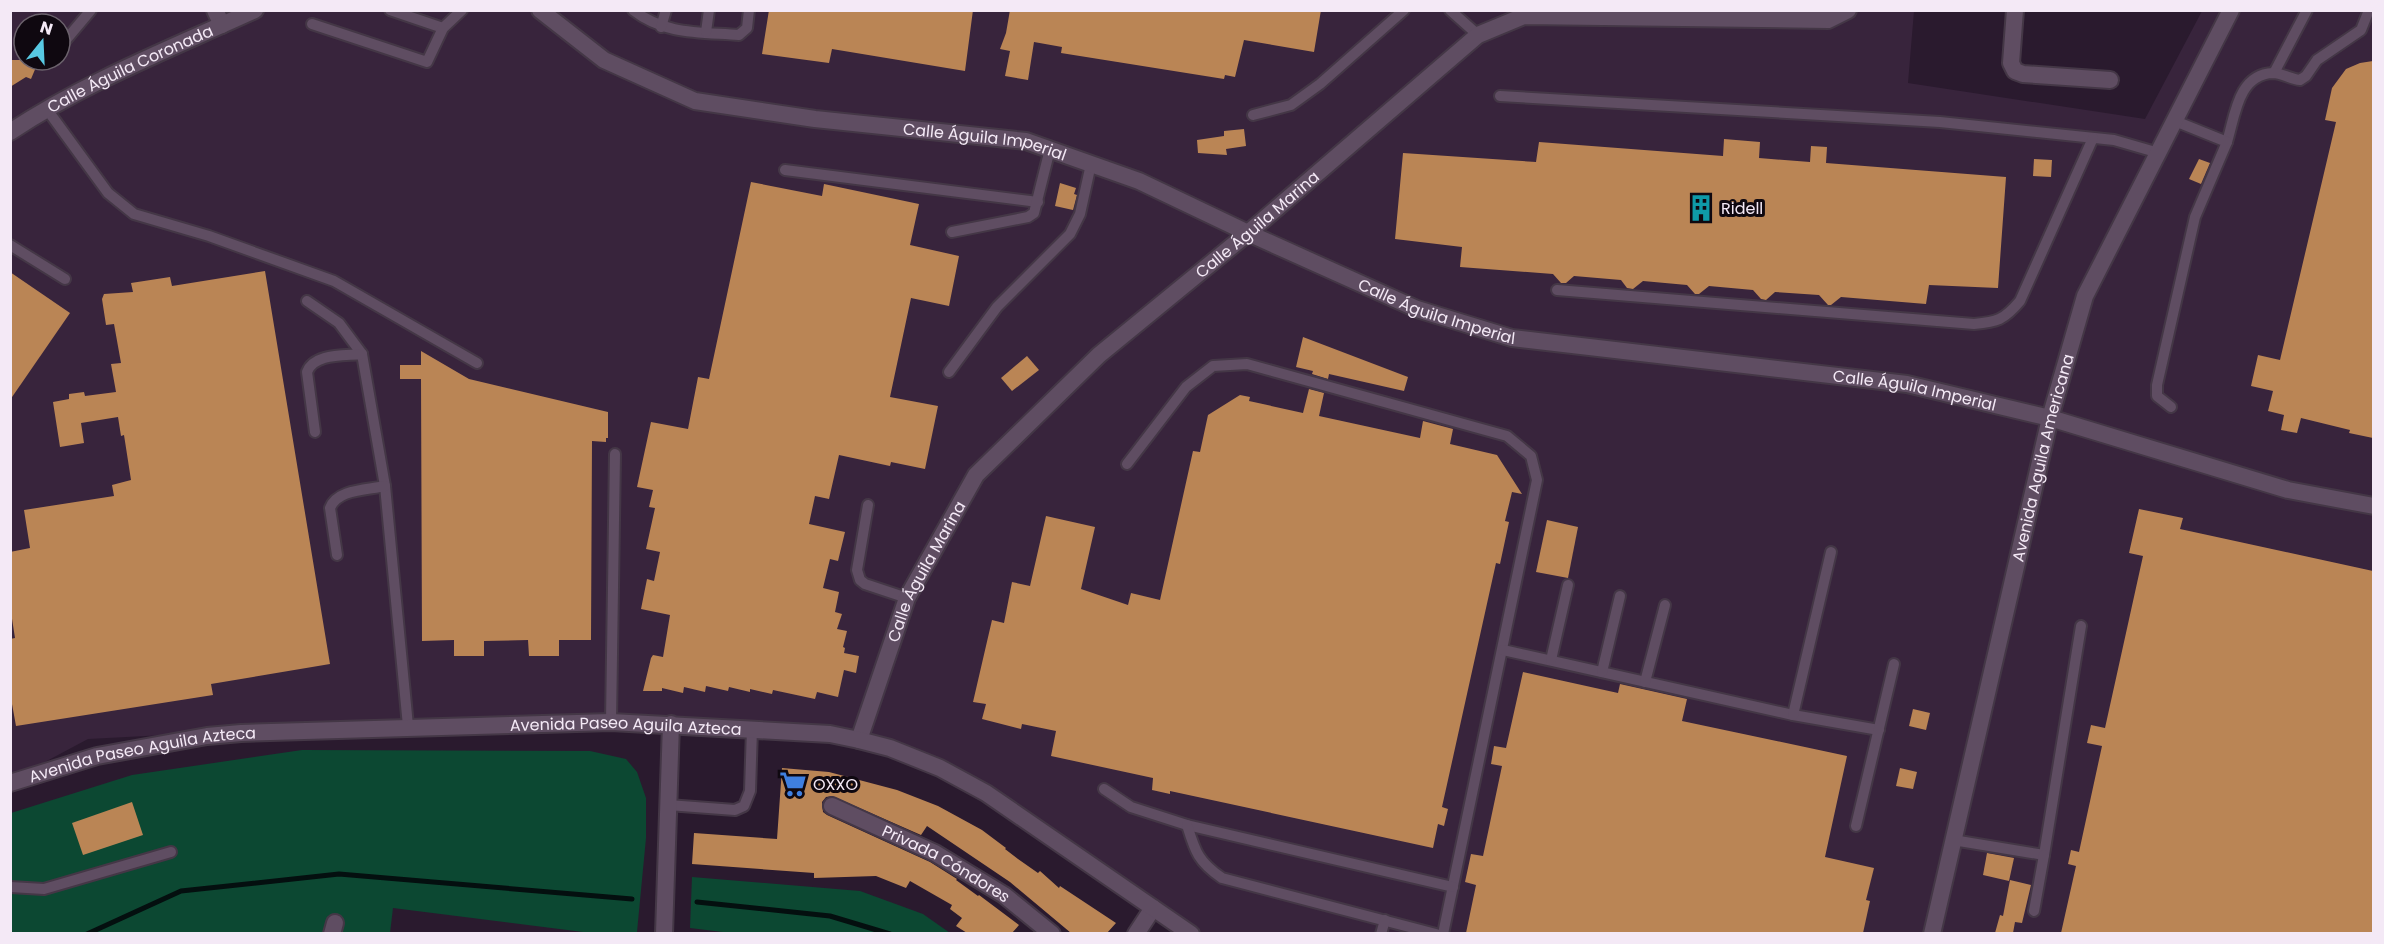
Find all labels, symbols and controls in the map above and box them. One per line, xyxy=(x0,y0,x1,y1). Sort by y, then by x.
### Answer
north arrow xyxy=(12,12,72,72)
text: N xyxy=(37,15,56,41)
street label: Calle Águila Coronada xyxy=(43,19,217,119)
street label: Calle Águila Imperial xyxy=(902,117,1070,166)
street label: Calle Águila Marina xyxy=(1191,166,1324,284)
building icon: Ridell xyxy=(1686,193,1716,223)
place label: Ridell xyxy=(1721,197,1763,220)
street label: Calle Águila Imperial xyxy=(1354,273,1516,350)
street label: Avenida Aguila Americana xyxy=(2006,351,2080,564)
street label: Calle Águila Imperial xyxy=(1832,364,1999,417)
street label: Calle Águila Marina xyxy=(882,497,971,645)
street label: Avenida Paseo Aguila Azteca xyxy=(510,711,742,741)
street label: Avenida Paseo Aguila Azteca xyxy=(26,722,256,789)
supermarket icon: OXXO xyxy=(778,769,808,799)
place label: OXXO xyxy=(813,773,858,796)
street label: Privada Cóndores xyxy=(878,819,1015,908)

